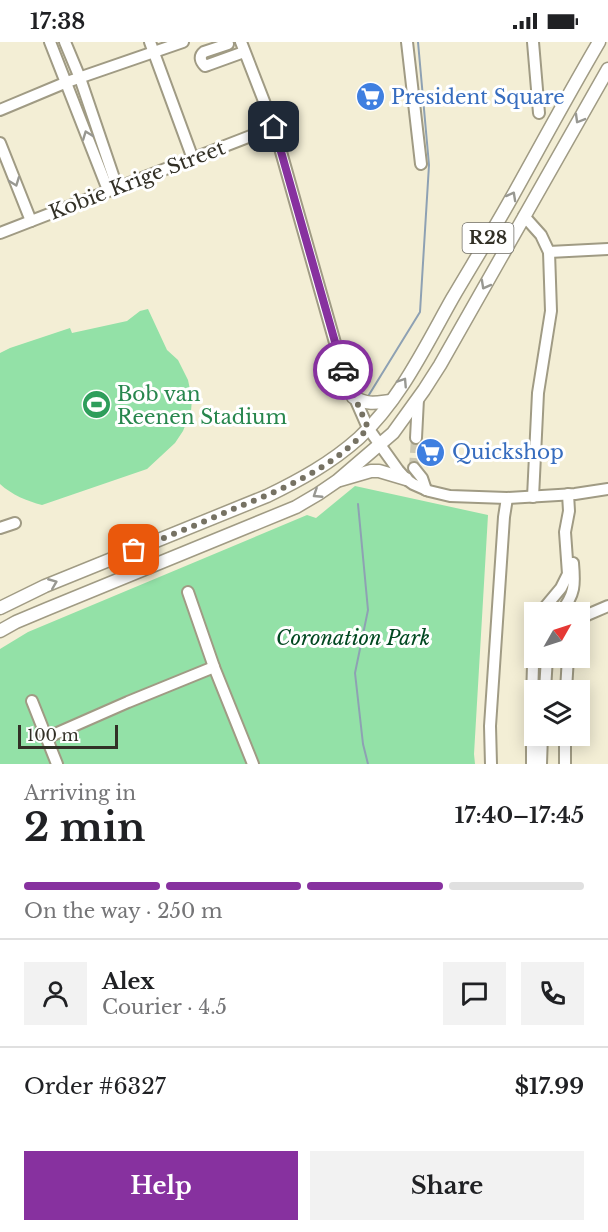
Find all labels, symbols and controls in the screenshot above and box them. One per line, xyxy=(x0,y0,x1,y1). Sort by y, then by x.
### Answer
text: 17:38 xyxy=(30,8,85,35)
supermarket icon: President Square xyxy=(354,81,386,113)
place label: President Square xyxy=(391,85,565,109)
pin xyxy=(248,101,299,152)
icon: home xyxy=(257,110,290,143)
one-way arrow xyxy=(575,113,586,124)
one-way arrow xyxy=(82,131,94,142)
street label: Kobie Krige Street xyxy=(46,135,229,225)
one-way arrow xyxy=(8,176,20,187)
one-way arrow xyxy=(505,192,517,202)
road number: R28 xyxy=(462,223,514,253)
one-way arrow xyxy=(481,279,492,289)
courier xyxy=(313,340,373,400)
icon: car xyxy=(327,354,360,387)
one-way arrow xyxy=(396,378,408,388)
place label: Bob van Reenen Stadium xyxy=(117,382,287,429)
sports icon: Bob van Reenen Stadium xyxy=(80,389,112,421)
supermarket icon: Quickshop xyxy=(415,436,447,468)
place label: Quickshop xyxy=(452,440,564,464)
one-way arrow xyxy=(313,487,324,498)
pin xyxy=(108,524,159,575)
icon: bag xyxy=(117,533,150,566)
one-way arrow xyxy=(46,578,57,590)
north arrow xyxy=(524,602,590,668)
map controls xyxy=(524,602,590,746)
park label: Coronation Park xyxy=(276,626,430,650)
button: layers xyxy=(524,680,590,746)
scale bar xyxy=(18,722,118,750)
text: 100 m xyxy=(27,725,79,745)
text: Arriving in xyxy=(24,781,136,805)
text: 17:40–17:45 xyxy=(455,802,584,829)
text: 2 min xyxy=(24,803,145,852)
text: On the way · 250 m xyxy=(24,899,222,923)
button: person xyxy=(24,962,87,1025)
button: chat xyxy=(443,962,506,1025)
button: phone xyxy=(521,962,584,1025)
text: Alex xyxy=(102,968,155,995)
text: Courier · 4.5 xyxy=(102,995,227,1019)
text: Order #6327 xyxy=(24,1073,166,1100)
text: $17.99 xyxy=(515,1073,584,1100)
button: Help xyxy=(24,1151,298,1220)
button: Share xyxy=(310,1151,584,1220)

